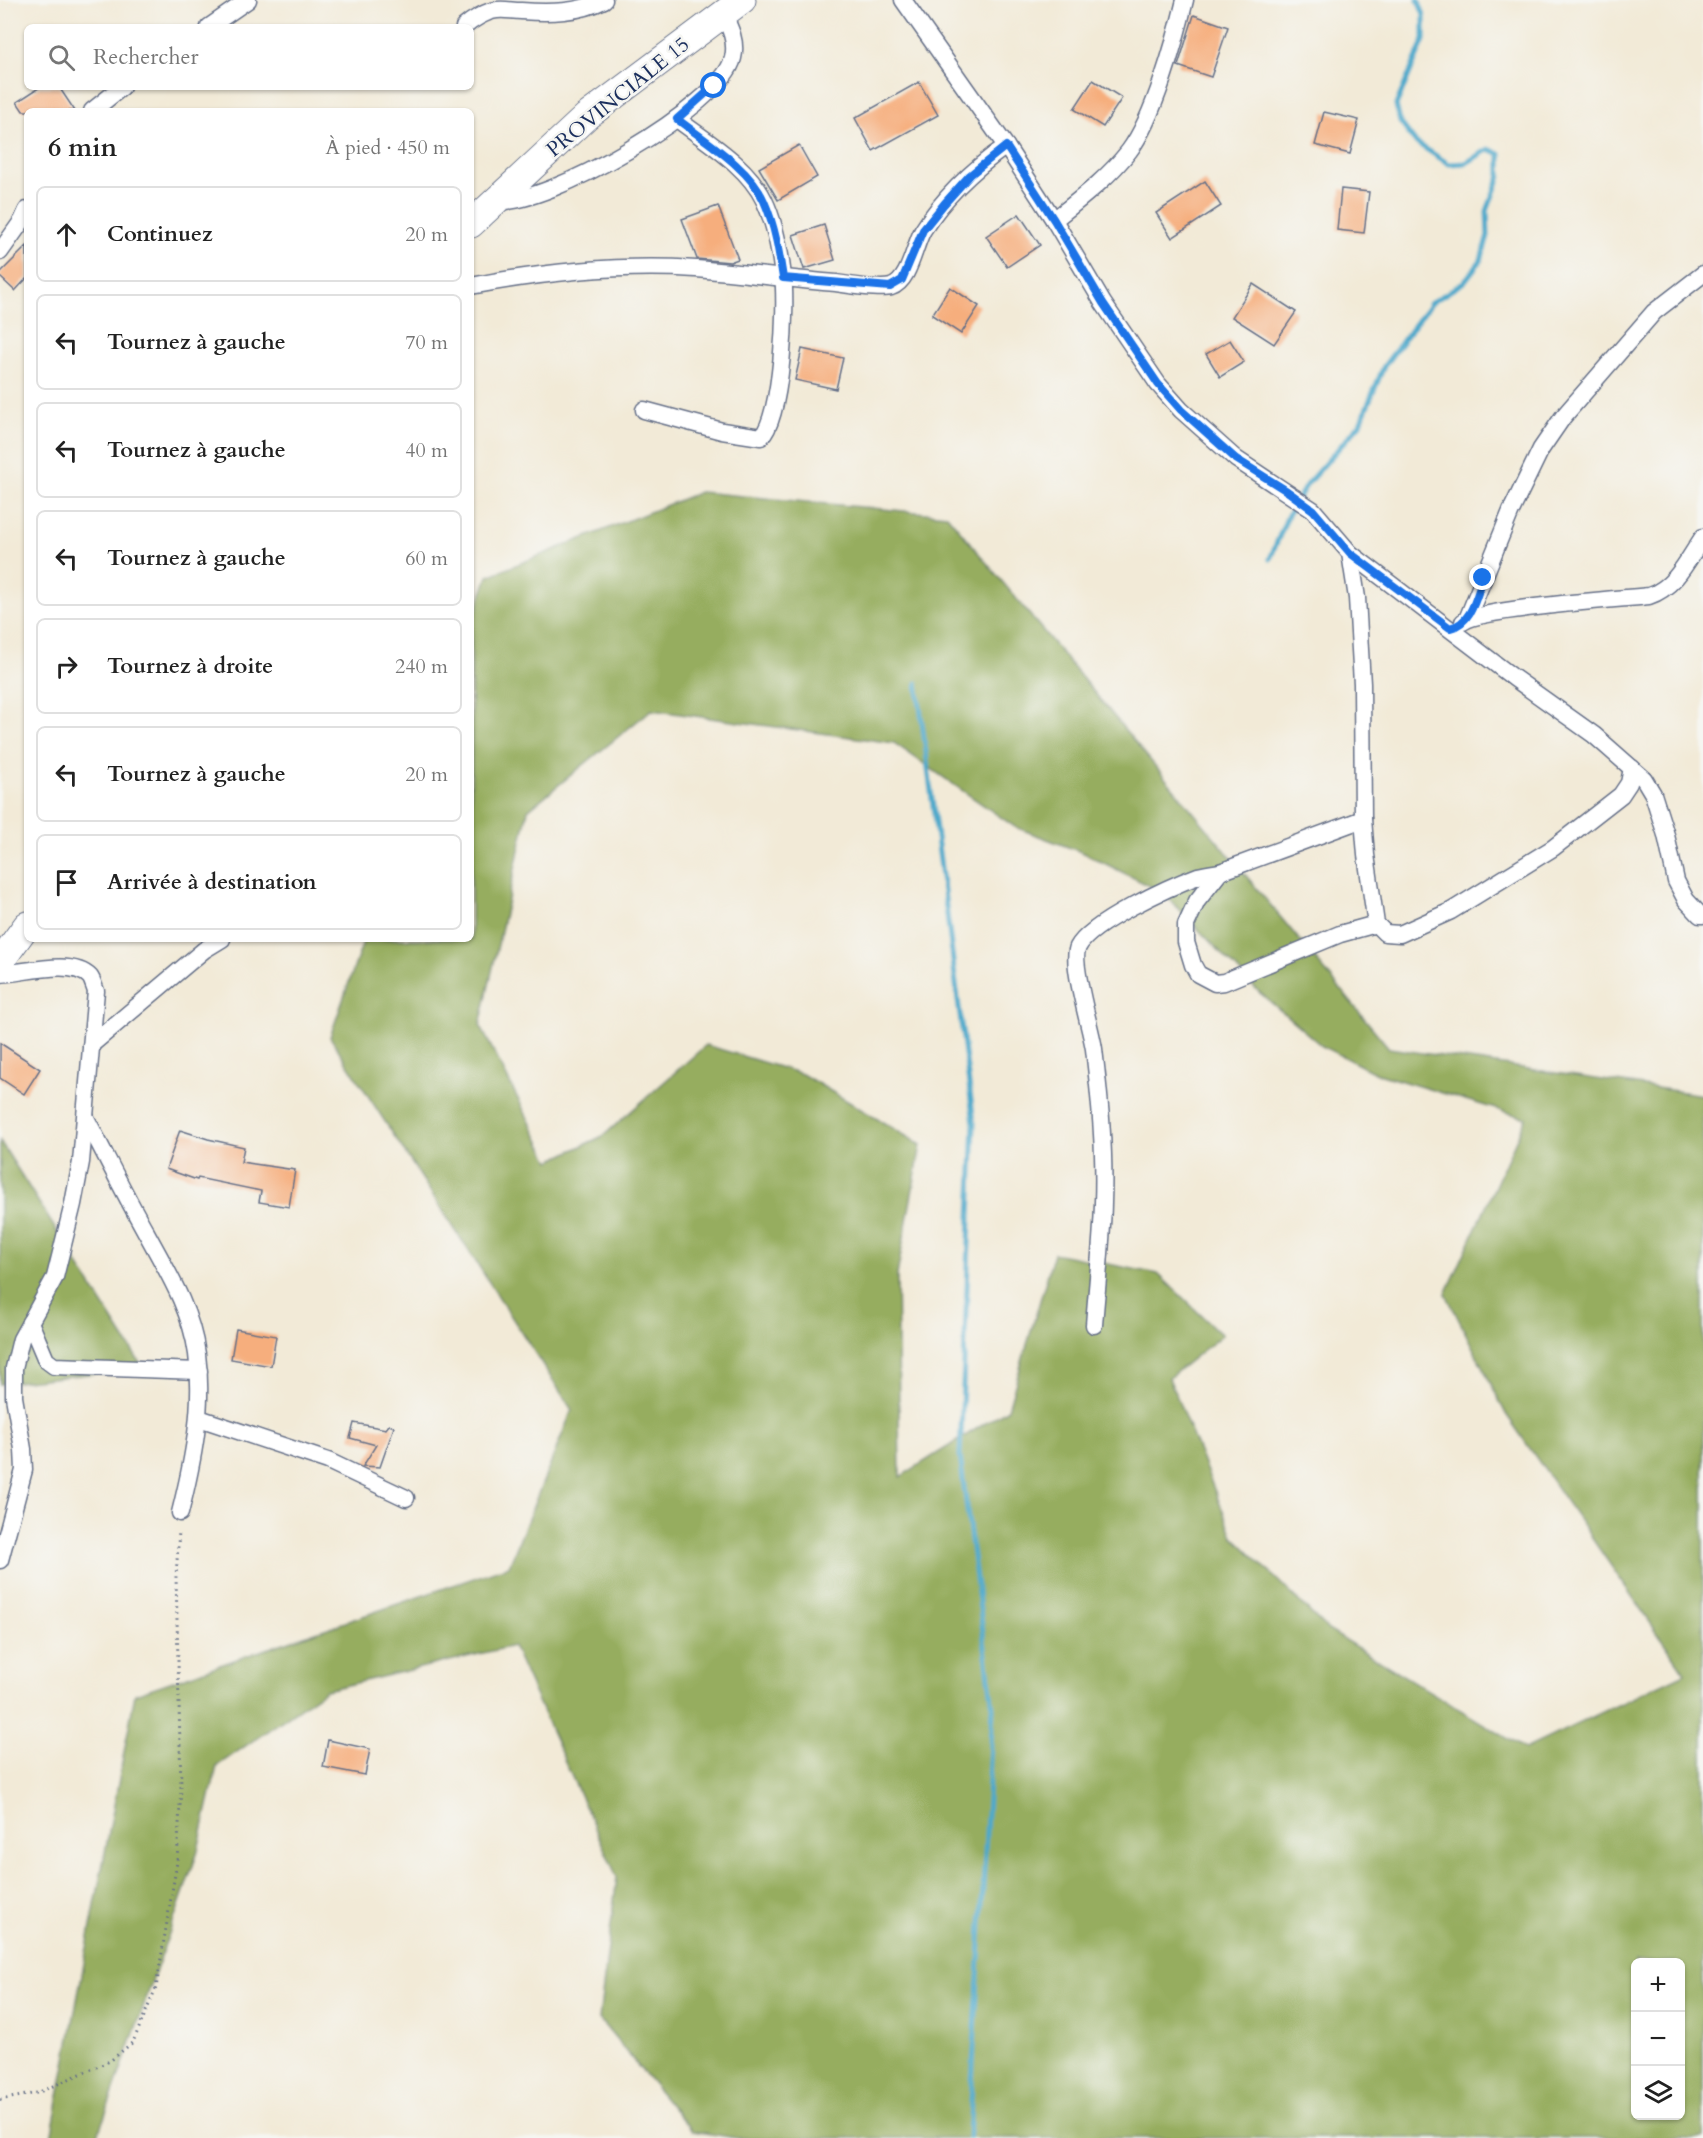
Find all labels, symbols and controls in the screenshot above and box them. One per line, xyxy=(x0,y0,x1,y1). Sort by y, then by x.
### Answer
search box xyxy=(24,24,474,90)
street label: PROVINCIALE 15 xyxy=(540,30,696,164)
icon: search xyxy=(45,41,78,74)
text: Rechercher xyxy=(93,42,198,72)
route start xyxy=(700,72,726,98)
text: 6 min xyxy=(48,130,117,165)
text: À pied · 450 m xyxy=(326,134,450,161)
icon: ahead xyxy=(50,218,83,251)
text: Continuez xyxy=(107,219,213,249)
text: 20 m xyxy=(405,221,448,248)
icon: left xyxy=(50,326,83,359)
text: Tournez à gauche xyxy=(107,327,286,357)
text: 70 m xyxy=(405,329,448,356)
icon: left xyxy=(50,434,83,467)
text: Tournez à gauche xyxy=(107,435,286,465)
text: 40 m xyxy=(405,437,448,464)
icon: left xyxy=(50,542,83,575)
text: Tournez à gauche xyxy=(107,543,286,573)
text: 60 m xyxy=(405,545,448,572)
route end xyxy=(1469,564,1495,590)
icon: right xyxy=(50,650,83,683)
text: Tournez à droite xyxy=(107,651,273,681)
text: 240 m xyxy=(395,653,448,680)
icon: left xyxy=(50,758,83,791)
text: Tournez à gauche xyxy=(107,759,286,789)
text: 20 m xyxy=(405,761,448,788)
icon: arrive xyxy=(50,866,83,899)
text: Arrivée à destination xyxy=(107,867,317,897)
map controls xyxy=(1631,1958,1685,2120)
button: + xyxy=(1631,1958,1685,2012)
button: − xyxy=(1631,2012,1685,2066)
button: layers xyxy=(1631,2066,1685,2120)

